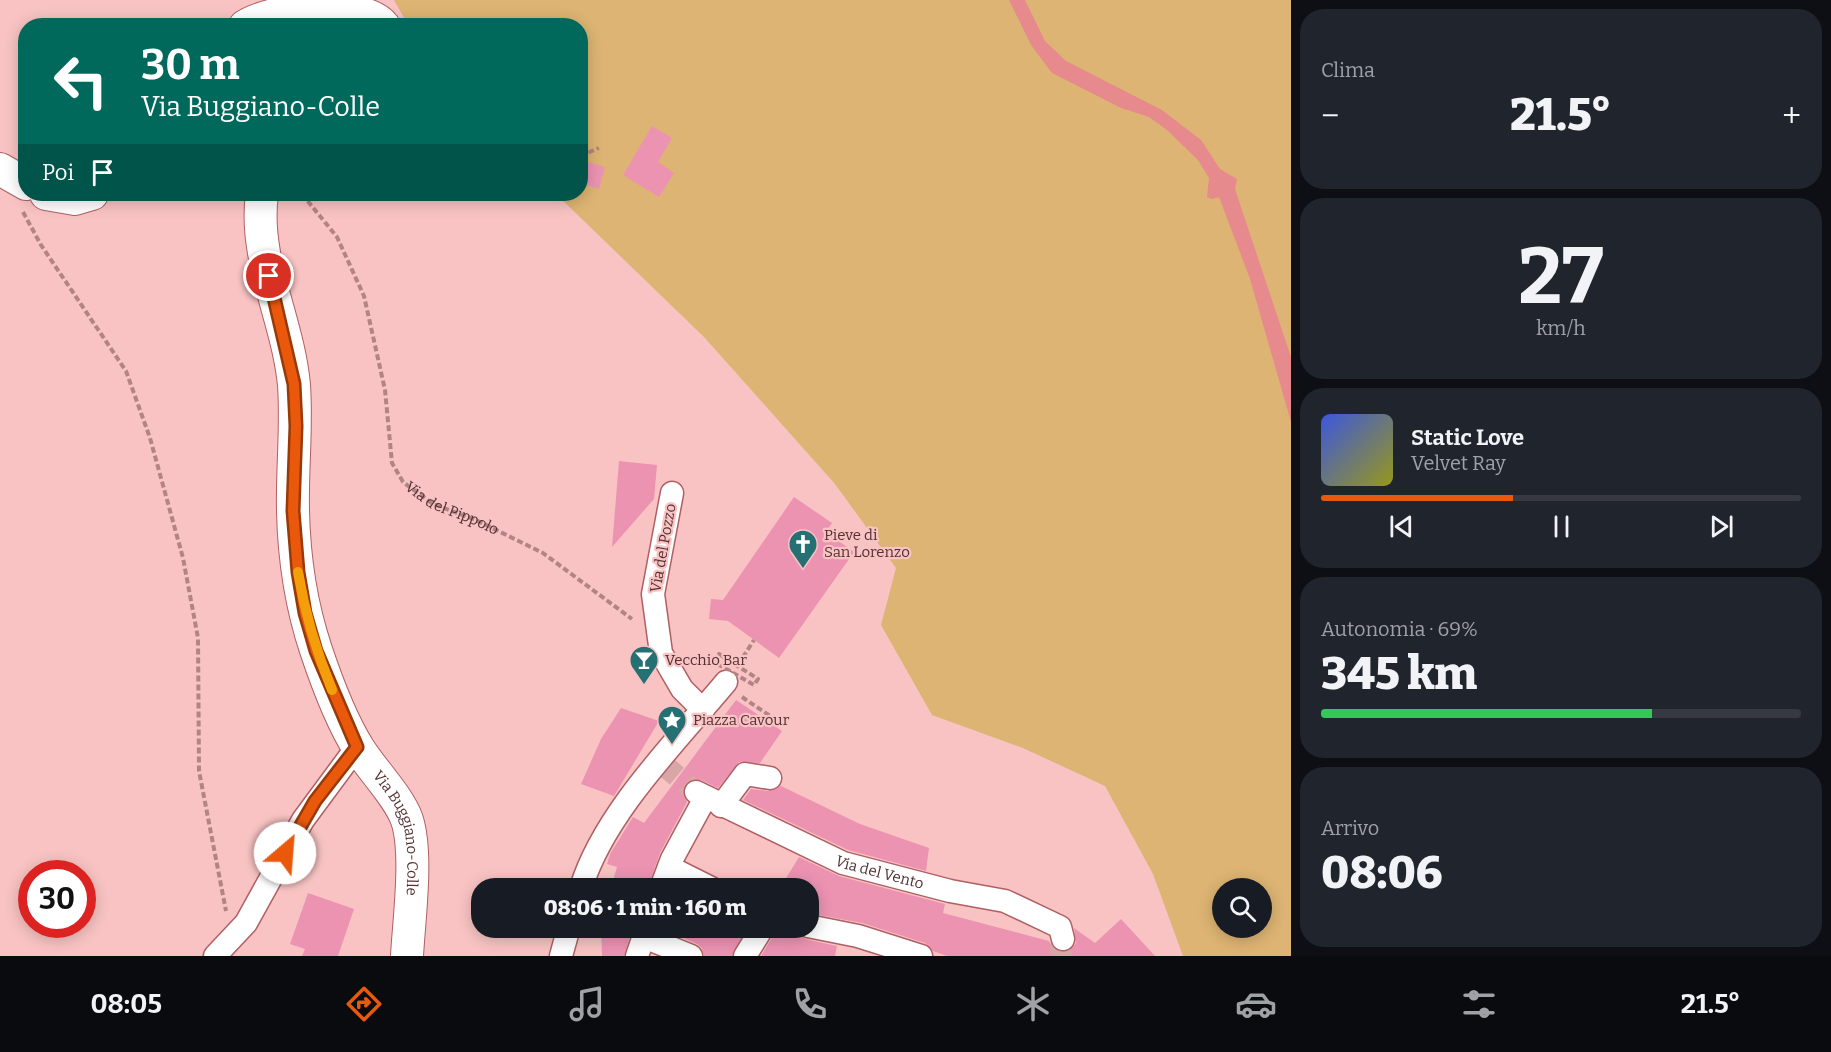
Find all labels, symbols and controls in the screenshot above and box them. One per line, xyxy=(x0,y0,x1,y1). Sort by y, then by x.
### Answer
text: 30 m xyxy=(141,40,240,90)
icon: left xyxy=(42,42,120,120)
text: Clima xyxy=(1321,58,1375,82)
text: 21.5° xyxy=(1510,88,1611,142)
text: Via Buggiano-Colle xyxy=(141,91,380,123)
text: − xyxy=(1321,96,1339,136)
text: + xyxy=(1782,96,1801,136)
icon: arrive xyxy=(86,156,119,189)
text: Poi xyxy=(42,159,74,186)
text: 27 xyxy=(1518,230,1604,324)
pin xyxy=(243,250,294,301)
icon: arrive xyxy=(252,259,285,292)
text: km/h xyxy=(1536,316,1586,340)
text: Static Love xyxy=(1411,424,1524,451)
text: Velvet Ray xyxy=(1411,451,1506,475)
street label: Via del Pippolo xyxy=(402,478,502,539)
street label: Via del Pozzo xyxy=(646,502,680,594)
icon: previous xyxy=(1385,510,1418,543)
icon: pause xyxy=(1545,510,1578,543)
icon: next xyxy=(1705,510,1738,543)
place label: Pieve di San Lorenzo xyxy=(824,526,910,561)
church icon: Pieve di San Lorenzo xyxy=(787,528,819,570)
text: Autonomia · 69% xyxy=(1321,617,1478,641)
bar icon: Vecchio Bar xyxy=(628,644,660,686)
text: 345 km xyxy=(1321,647,1477,701)
place label: Vecchio Bar xyxy=(665,651,747,669)
place icon: Piazza Cavour xyxy=(656,704,688,746)
place label: Piazza Cavour xyxy=(693,711,790,729)
street label: Via Buggiano-Colle xyxy=(369,767,421,896)
text: Arrivo xyxy=(1321,816,1379,840)
position arrow xyxy=(253,821,317,885)
text: 08:06 xyxy=(1321,846,1443,900)
street label: Via del Vento xyxy=(832,852,926,893)
speed limit sign: 30 xyxy=(18,860,96,938)
map controls xyxy=(1212,878,1272,938)
button: search xyxy=(1212,878,1272,938)
text: 08:06 · 1 min · 160 m xyxy=(544,894,746,921)
icon: directions xyxy=(343,983,385,1025)
icon: music xyxy=(566,983,608,1025)
icon: phone xyxy=(789,983,831,1025)
icon: climate xyxy=(1012,983,1054,1025)
icon: car xyxy=(1235,983,1277,1025)
icon: filters xyxy=(1458,983,1500,1025)
text: 08:05 xyxy=(90,988,162,1020)
text: 21.5° xyxy=(1681,988,1741,1020)

